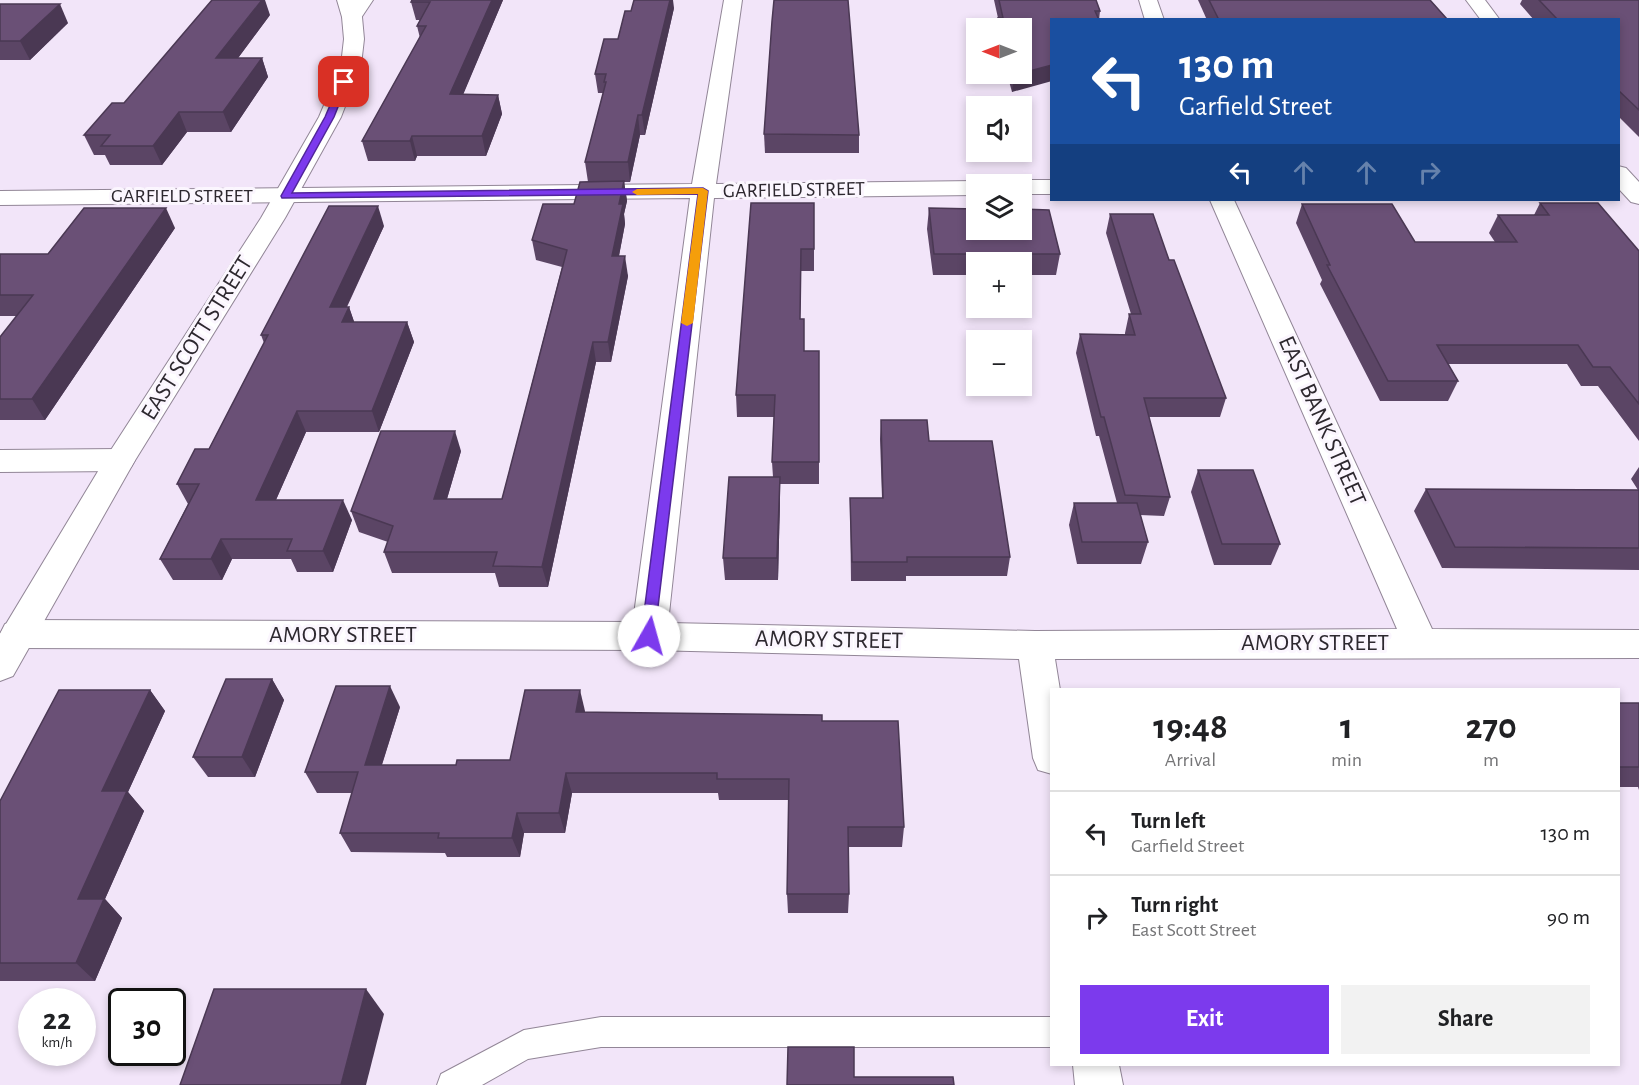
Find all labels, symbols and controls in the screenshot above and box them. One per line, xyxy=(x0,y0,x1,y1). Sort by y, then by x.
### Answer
north arrow xyxy=(966,18,1032,84)
map controls xyxy=(966,18,1032,396)
icon: left xyxy=(1080,42,1158,120)
text: 130 m xyxy=(1179,44,1274,86)
pin xyxy=(318,56,369,107)
icon: arrive xyxy=(327,65,360,98)
text: Garfield Street xyxy=(1179,93,1332,120)
button: sound xyxy=(966,96,1032,162)
icon: left xyxy=(1224,156,1257,189)
icon: ahead xyxy=(1287,156,1320,189)
icon: ahead xyxy=(1350,156,1383,189)
icon: right xyxy=(1413,156,1446,189)
button: layers xyxy=(966,174,1032,240)
street label: GARFIELD STREET xyxy=(723,179,865,201)
street label: GARFIELD STREET xyxy=(111,186,253,206)
street label: EAST SCOTT STREET xyxy=(137,251,257,424)
button: + xyxy=(966,252,1032,318)
button: − xyxy=(966,330,1032,396)
street label: EAST BANK STREET xyxy=(1274,332,1370,510)
position arrow xyxy=(617,604,681,668)
street label: AMORY STREET xyxy=(269,623,417,647)
street label: AMORY STREET xyxy=(755,627,904,653)
street label: AMORY STREET xyxy=(1241,631,1389,655)
text: 19:48 xyxy=(1153,709,1228,745)
text: 1 xyxy=(1340,709,1353,745)
text: 270 xyxy=(1465,709,1517,745)
text: Arrival xyxy=(1165,750,1216,770)
text: min xyxy=(1331,750,1362,770)
text: m xyxy=(1483,750,1499,770)
text: Turn left xyxy=(1131,810,1205,832)
icon: left xyxy=(1080,817,1113,850)
text: 130 m xyxy=(1541,822,1590,844)
text: Garfield Street xyxy=(1131,836,1244,856)
text: Turn right xyxy=(1131,894,1218,916)
icon: right xyxy=(1080,901,1113,934)
text: 90 m xyxy=(1547,906,1590,928)
text: East Scott Street xyxy=(1131,920,1256,940)
button: Exit xyxy=(1080,985,1329,1054)
button: Share xyxy=(1341,985,1590,1054)
speed limit sign: 30 xyxy=(108,988,186,1066)
text: 22 xyxy=(43,1005,71,1035)
text: km/h xyxy=(42,1035,72,1050)

